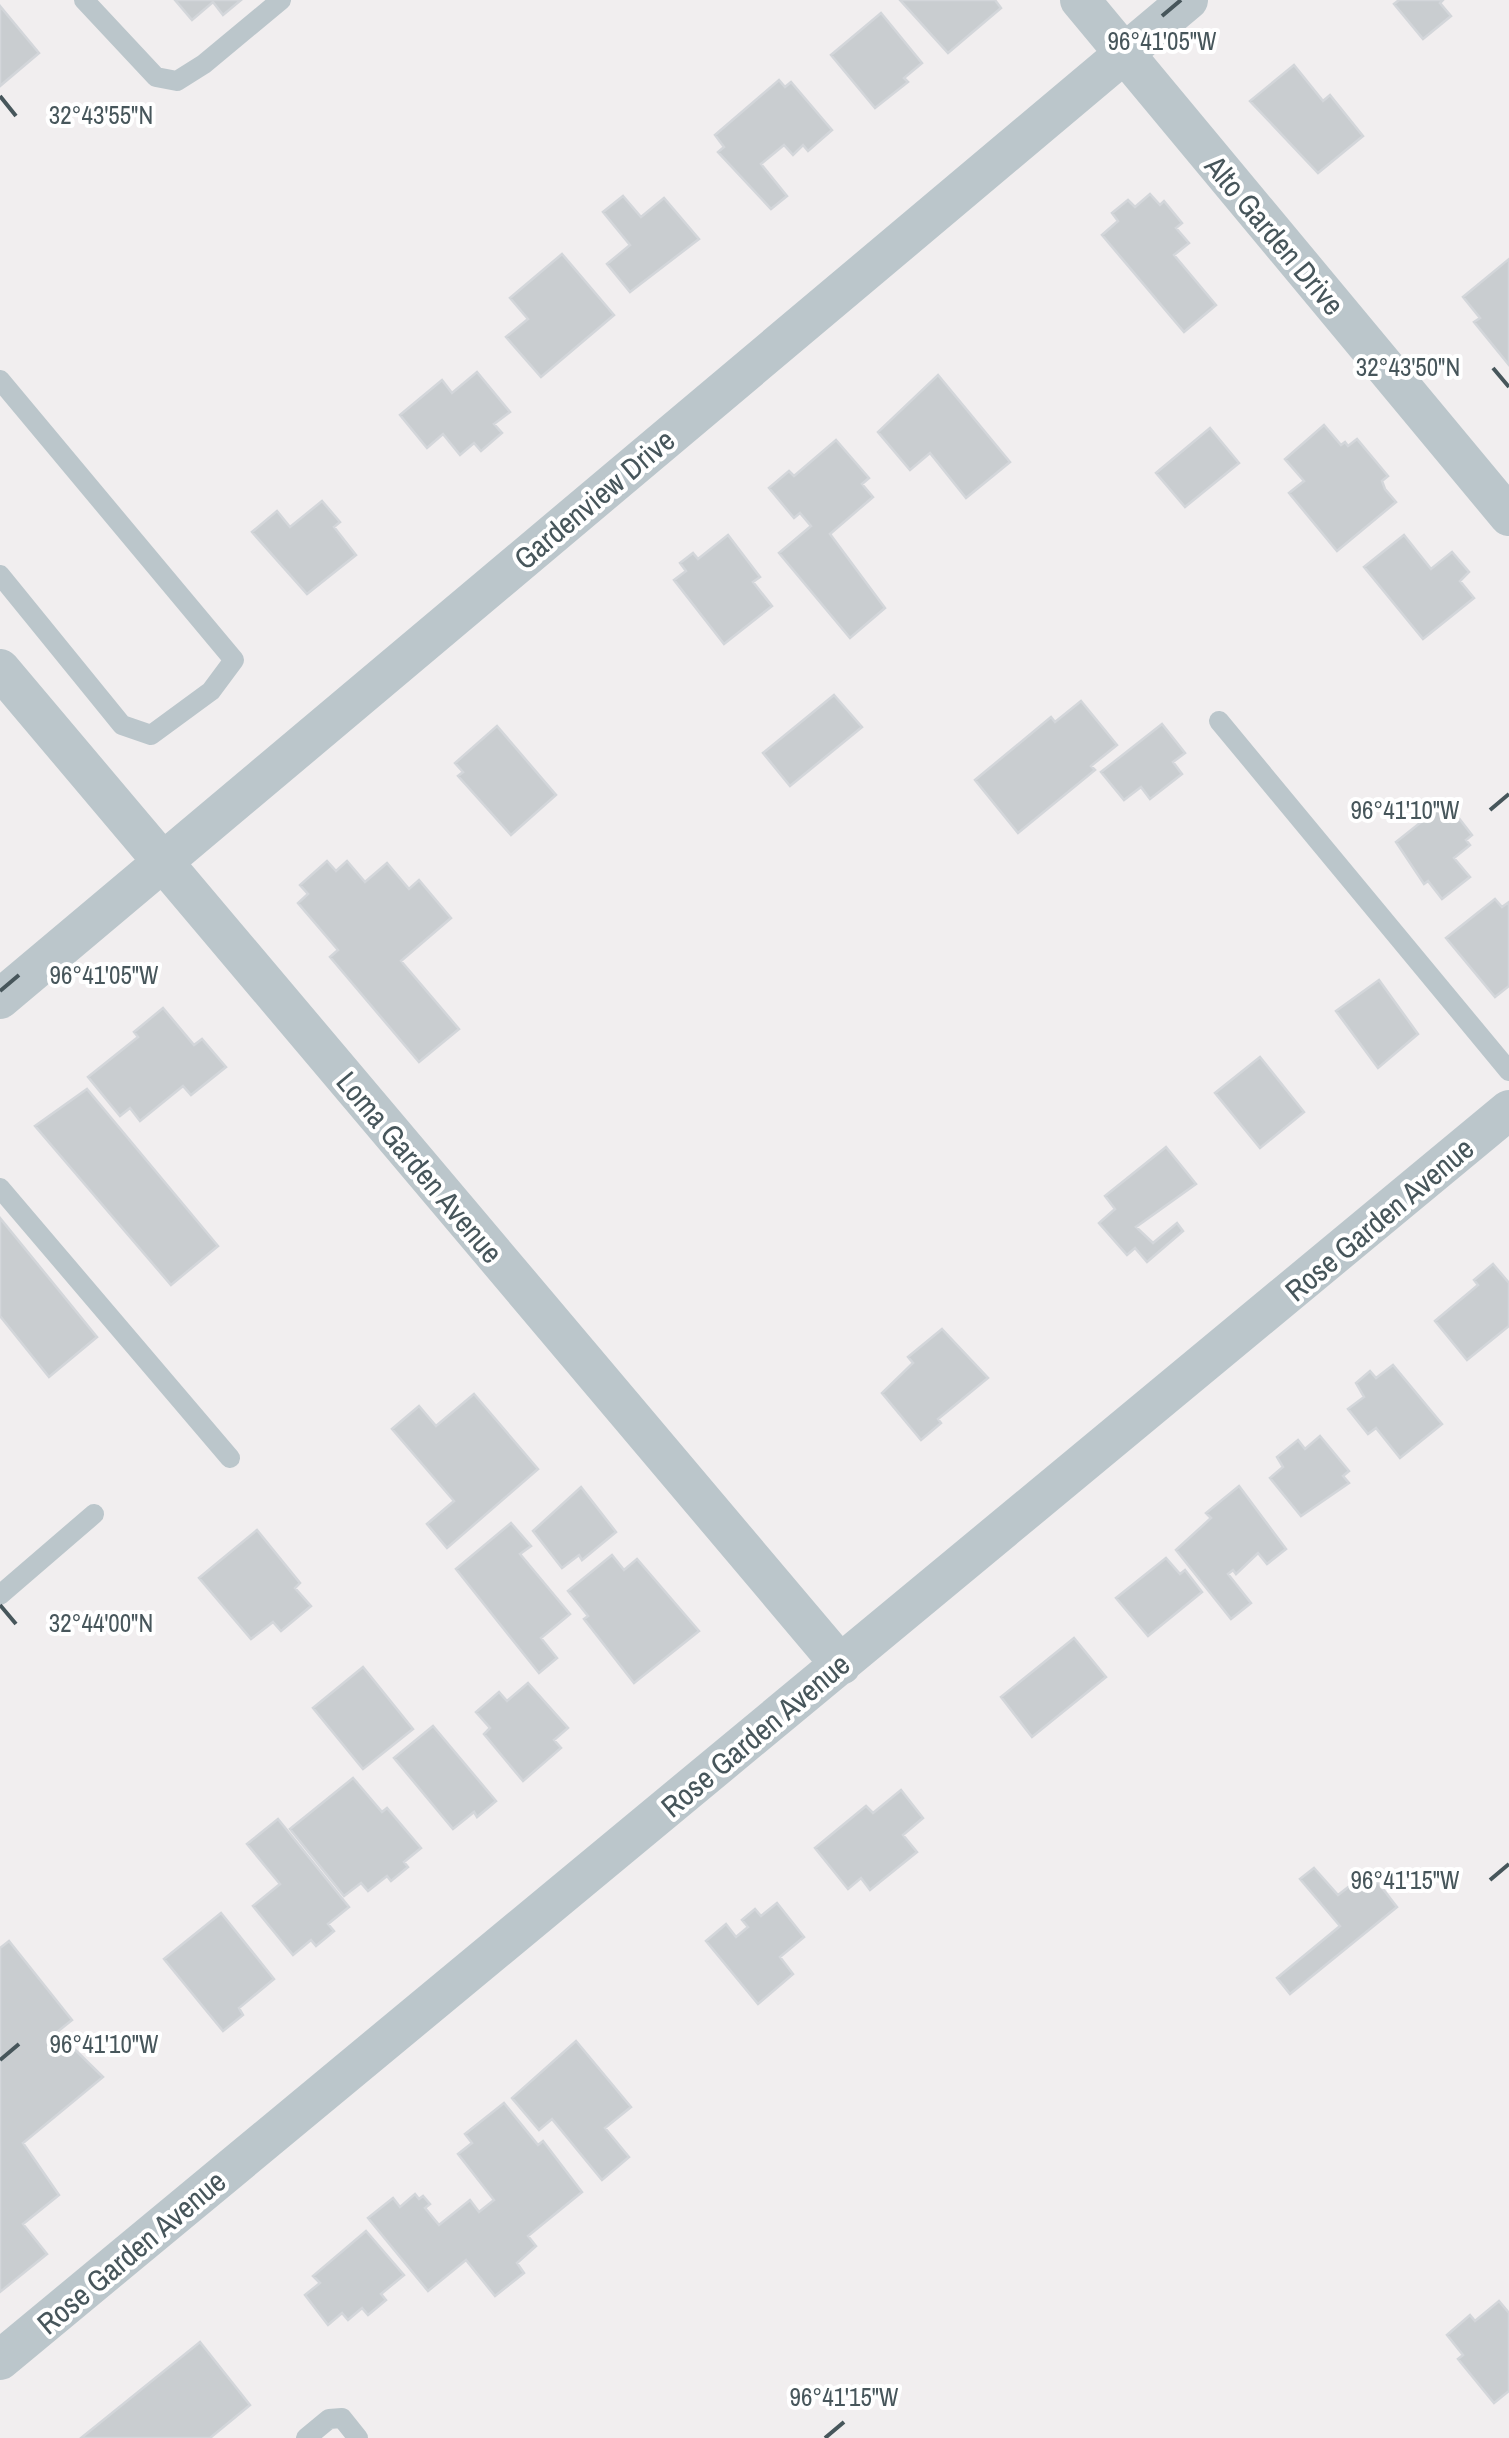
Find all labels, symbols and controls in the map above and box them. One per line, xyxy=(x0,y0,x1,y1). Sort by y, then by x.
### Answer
text: 96°41'05"W xyxy=(1108,24,1217,58)
text: 32°43'55"N xyxy=(49,98,153,132)
street label: Alto Garden Drive xyxy=(1196,146,1354,323)
text: 32°43'50"N xyxy=(1356,350,1460,384)
street label: Gardenview Drive xyxy=(505,420,683,578)
text: 96°41'10"W xyxy=(1351,793,1460,827)
text: 96°41'05"W xyxy=(50,958,159,992)
street label: Loma Garden Avenue xyxy=(328,1063,512,1271)
street label: Rose Garden Avenue xyxy=(1276,1128,1482,1310)
text: 32°44'00"N xyxy=(49,1606,153,1640)
street label: Rose Garden Avenue xyxy=(652,1644,858,1826)
text: 96°41'15"W xyxy=(1351,1863,1460,1897)
text: 96°41'10"W xyxy=(50,2027,159,2061)
street label: Rose Garden Avenue xyxy=(28,2161,234,2343)
text: 96°41'15"W xyxy=(790,2380,899,2414)

